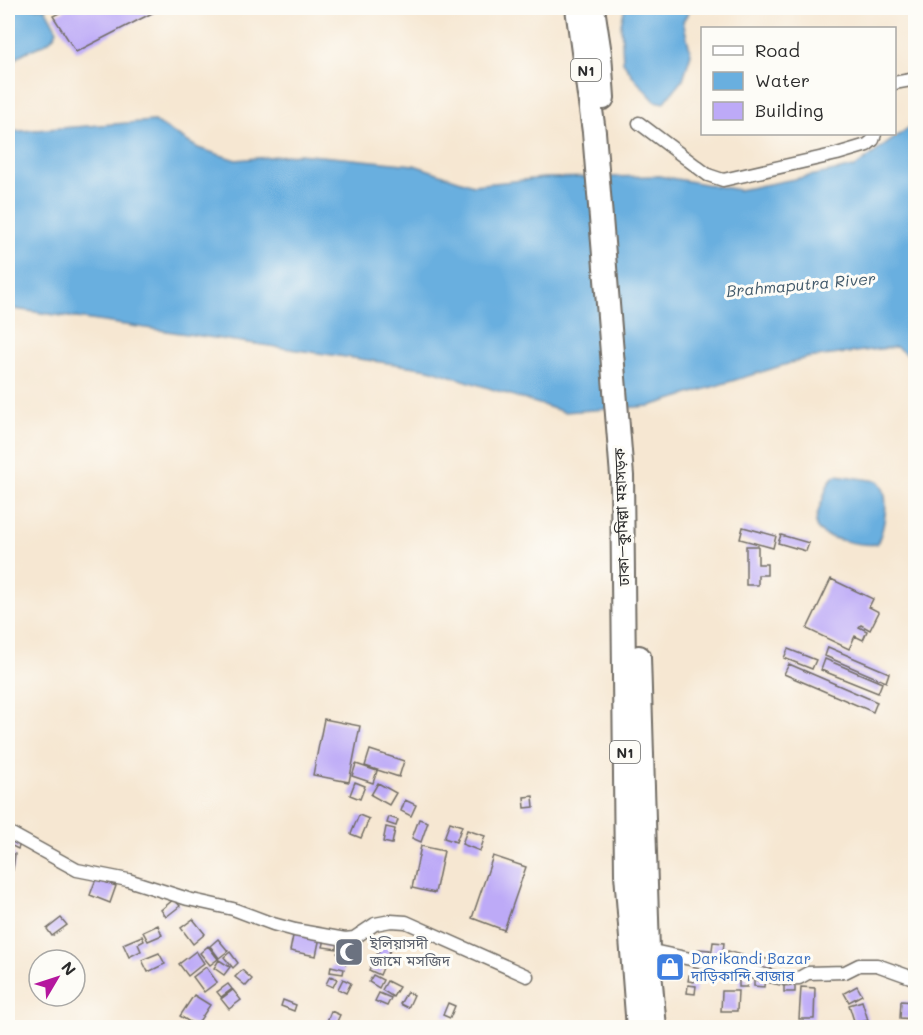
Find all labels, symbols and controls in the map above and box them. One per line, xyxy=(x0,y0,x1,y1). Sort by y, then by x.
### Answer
legend xyxy=(701,27,896,135)
text: Road xyxy=(755,38,800,62)
road number: N1 xyxy=(571,59,601,81)
text: Water xyxy=(755,68,810,92)
text: Building xyxy=(755,98,823,122)
water label: Brahmaputra River xyxy=(725,267,877,301)
street label: ঢাকা–কুমিল্লা মহাসড়ক xyxy=(609,447,633,587)
road number: N1 xyxy=(610,741,640,763)
place label: ইলিয়াসদী জামে মসজিদ xyxy=(369,933,451,970)
mosque icon: ইলিয়াসদী জামে মসজিদ xyxy=(333,936,365,968)
north arrow xyxy=(27,948,87,1008)
place label: Darikandi Bazar দাড়িকান্দি বাজার xyxy=(690,948,811,985)
shop icon: Darikandi Bazar দাড়িকান্দি বাজার xyxy=(654,951,686,983)
text: N xyxy=(57,957,81,980)

